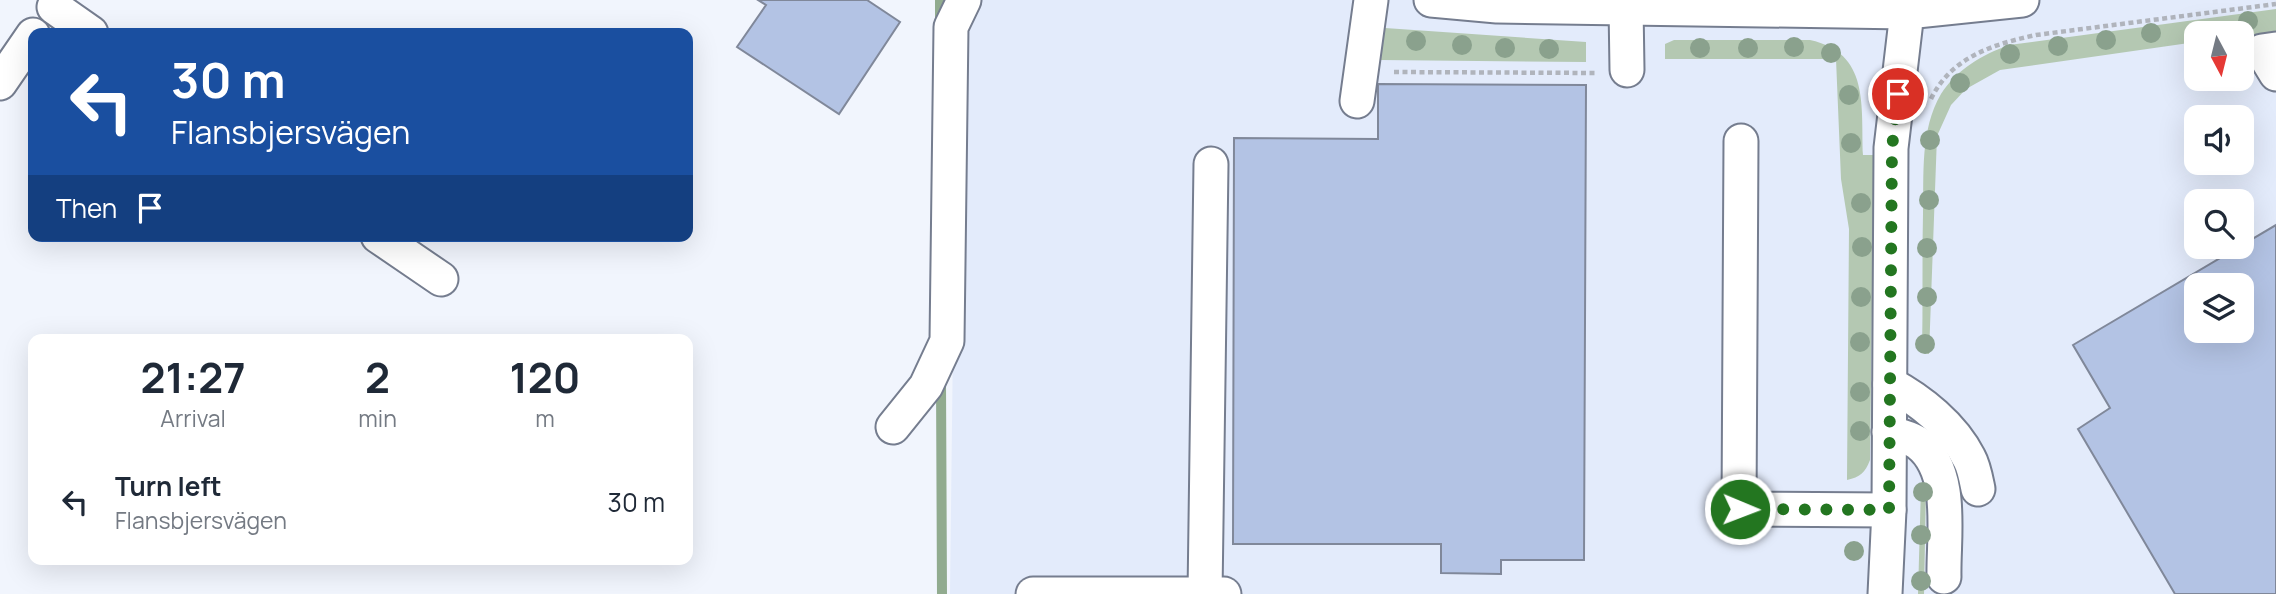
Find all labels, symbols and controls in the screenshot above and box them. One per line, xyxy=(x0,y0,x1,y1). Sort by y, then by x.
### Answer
north arrow xyxy=(2184,21,2254,91)
map controls xyxy=(2184,21,2254,343)
text: 30 m xyxy=(171,46,286,113)
icon: left xyxy=(56,56,147,147)
pin xyxy=(1868,64,1928,124)
icon: arrive xyxy=(1879,75,1917,113)
button: sound xyxy=(2184,105,2254,175)
text: Flansbjersvägen xyxy=(171,110,410,154)
icon: arrive xyxy=(131,189,169,227)
button: search xyxy=(2184,189,2254,259)
text: Then xyxy=(56,190,117,226)
button: layers xyxy=(2184,273,2254,343)
text: 21:27 xyxy=(141,348,246,406)
text: 2 xyxy=(365,348,390,406)
text: 120 xyxy=(509,348,580,406)
text: Arrival xyxy=(160,402,226,434)
text: min xyxy=(358,402,397,434)
text: m xyxy=(535,402,555,434)
text: Turn left xyxy=(115,468,222,504)
position arrow xyxy=(1703,472,1777,546)
icon: left xyxy=(56,483,94,521)
text: 30 m xyxy=(608,484,665,520)
text: Flansbjersvägen xyxy=(115,504,287,536)

